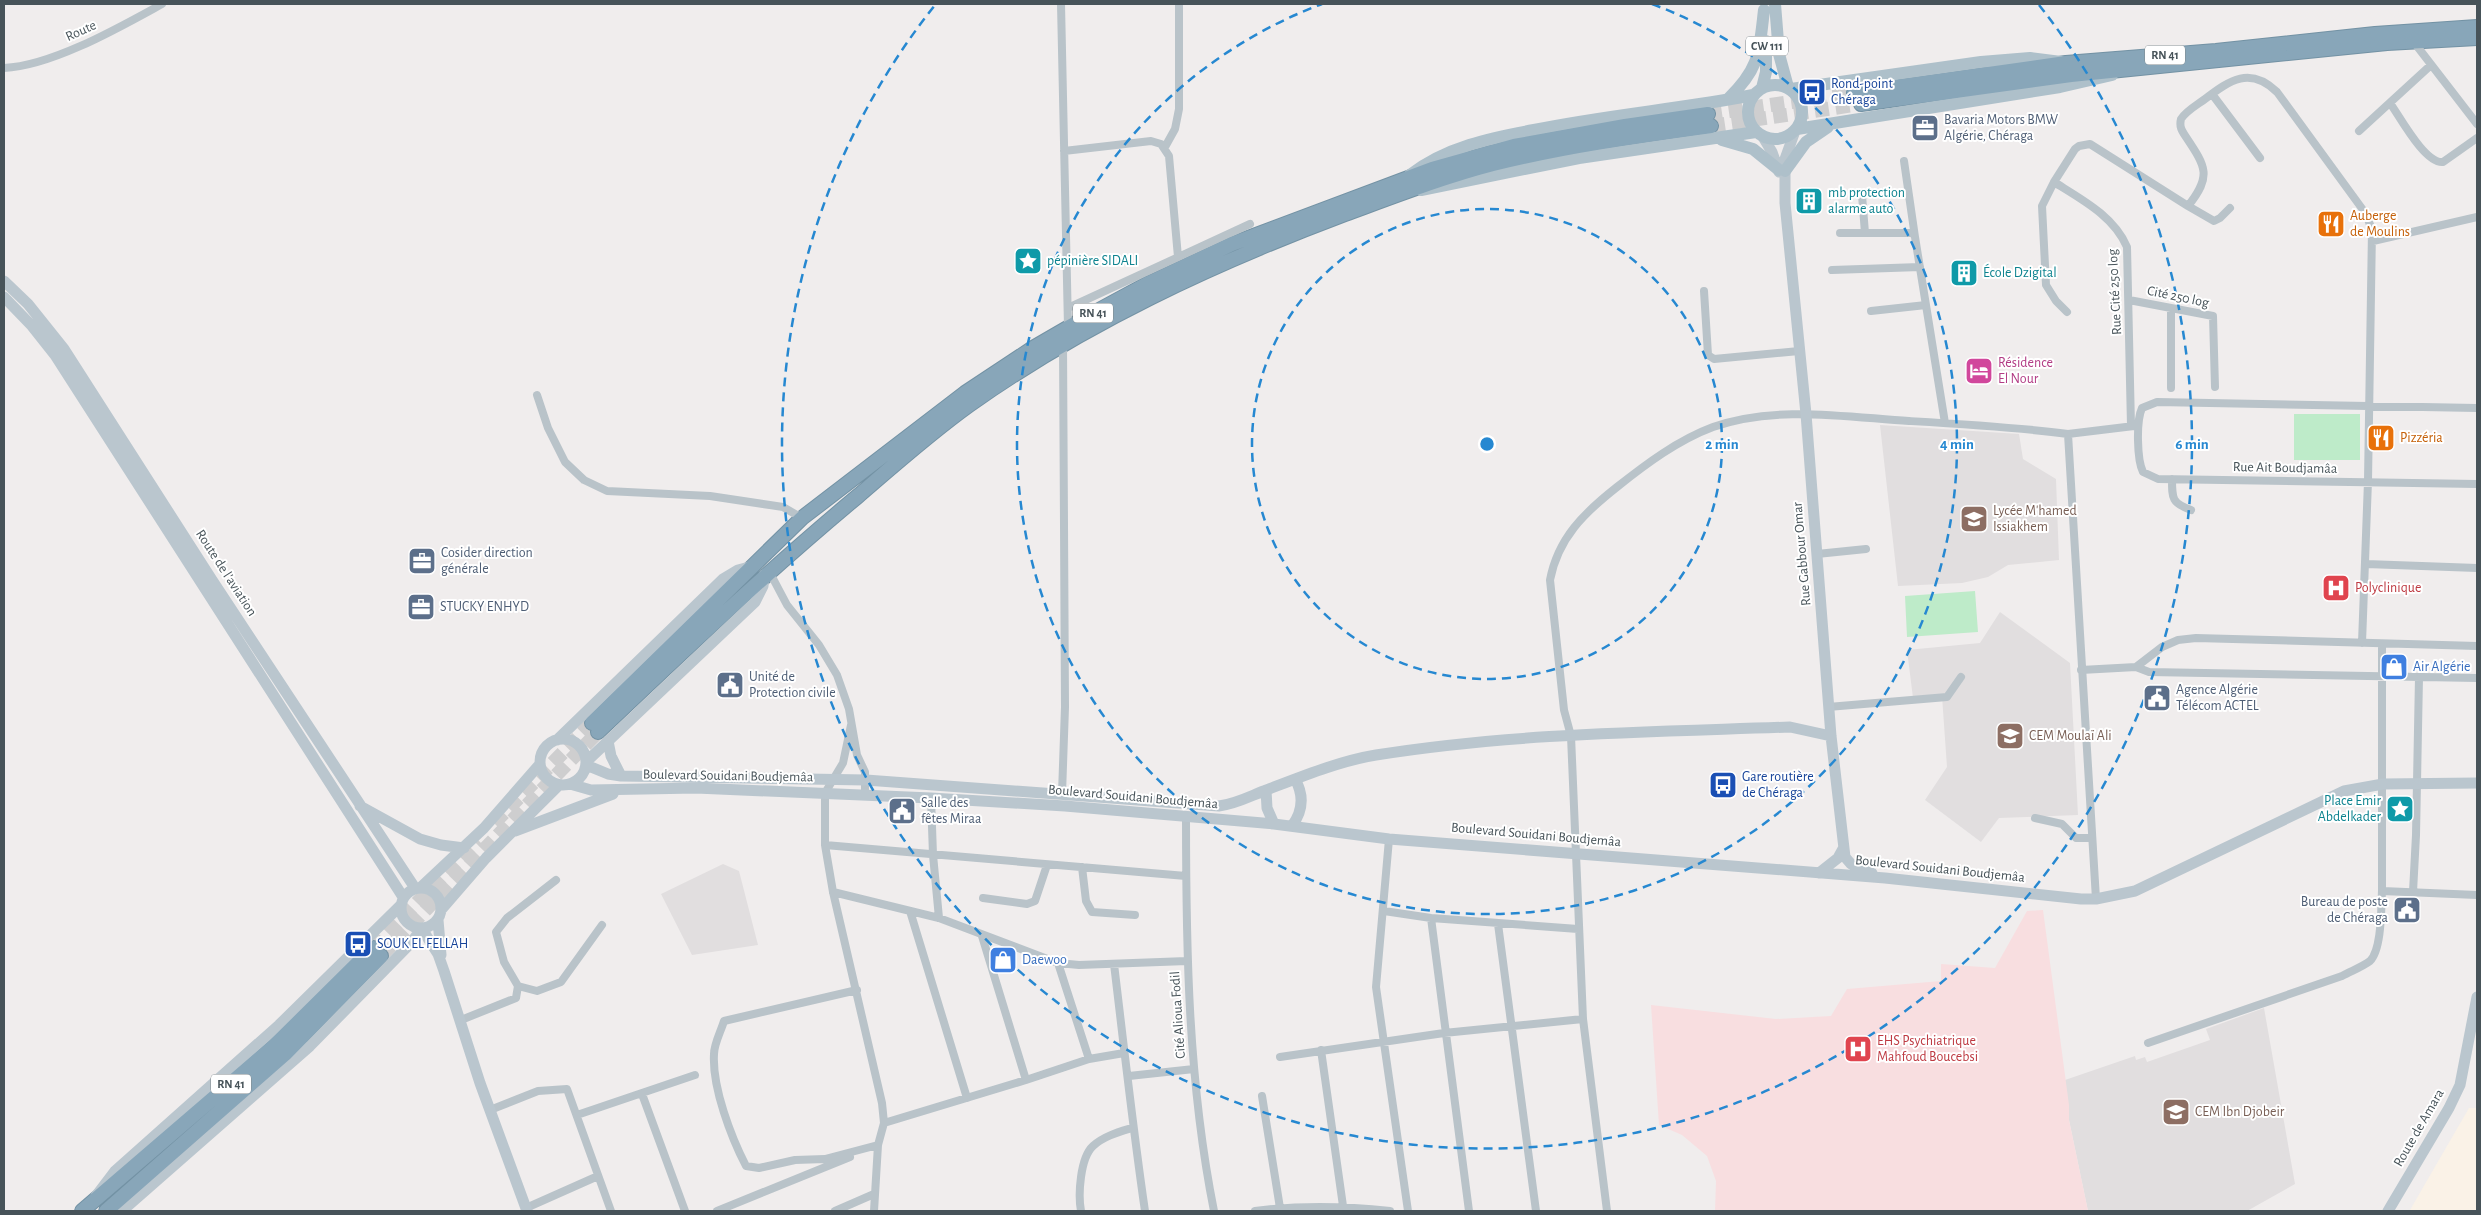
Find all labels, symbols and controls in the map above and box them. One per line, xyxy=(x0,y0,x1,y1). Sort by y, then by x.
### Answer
street label: Route xyxy=(64,18,98,44)
road number: CW 111 xyxy=(1746,36,1788,56)
road number: RN 41 xyxy=(2145,46,2185,64)
bus stop icon: Rond-point Chéraga xyxy=(1797,77,1827,107)
place label: Rond-point Chéraga xyxy=(1831,77,1893,107)
office icon: Bavaria Motors BMW Algérie, Chéraga xyxy=(1910,113,1940,143)
place label: Bavaria Motors BMW Algérie, Chéraga xyxy=(1944,113,2059,143)
building icon: mb protection alarme auto xyxy=(1794,186,1824,216)
place label: mb protection alarme auto xyxy=(1828,186,1905,216)
restaurant icon: Auberge de Moulins xyxy=(2316,209,2346,239)
place label: Auberge de Moulins xyxy=(2350,209,2410,239)
place icon: pépinière SIDALI xyxy=(1013,246,1043,276)
street label: Rue Cité 250 log xyxy=(2106,248,2124,335)
place label: pépinière SIDALI xyxy=(1047,254,1138,268)
building icon: École Dzigital xyxy=(1949,258,1979,288)
place label: École Dzigital xyxy=(1983,263,2057,280)
street label: Cité 250 log xyxy=(2146,284,2210,310)
road number: RN 41 xyxy=(1073,304,1113,322)
hotel icon: Résidence El Nour xyxy=(1964,356,1994,386)
place label: Résidence El Nour xyxy=(1998,356,2053,386)
restaurant icon: Pizzéria xyxy=(2366,423,2396,453)
place label: Pizzéria xyxy=(2400,431,2443,445)
centre of rings xyxy=(1478,435,1496,453)
text: 2 min xyxy=(1705,437,1739,452)
text: 4 min xyxy=(1940,437,1974,452)
text: 6 min xyxy=(2175,437,2209,452)
street label: Rue Ait Boudjamâa xyxy=(2233,460,2338,476)
street label: Rue Gabbour Omar xyxy=(1790,501,1814,606)
school or university icon: Lycée M'hamed Issiakhem xyxy=(1959,504,1989,534)
place label: Lycée M'hamed Issiakhem xyxy=(1993,504,2077,534)
street label: Route de l'aviation xyxy=(193,527,259,619)
office icon: Cosider direction générale xyxy=(407,546,437,576)
place label: Cosider direction générale xyxy=(441,546,533,576)
hospital icon: Polyclinique xyxy=(2321,573,2351,603)
place label: Polyclinique xyxy=(2355,581,2421,595)
office icon: STUCKY ENHYD xyxy=(406,592,436,622)
place label: STUCKY ENHYD xyxy=(440,600,529,614)
shop icon: Air Algérie xyxy=(2379,652,2409,682)
place label: Air Algérie xyxy=(2413,660,2471,674)
public building icon: Unité de Protection civile xyxy=(715,670,745,700)
place label: Unité de Protection civile xyxy=(749,670,836,700)
public building icon: Agence Algérie Télécom ACTEL xyxy=(2142,683,2172,713)
place label: Agence Algérie Télécom ACTEL xyxy=(2176,683,2259,713)
school or university icon: CEM Moulaï Ali xyxy=(1995,721,2025,751)
place label: CEM Moulaï Ali xyxy=(2029,729,2112,743)
street label: Boulevard Souidani Boudjemâa xyxy=(643,768,814,784)
bus stop icon: Gare routière de Chéraga xyxy=(1708,770,1738,800)
place label: Gare routière de Chéraga xyxy=(1742,770,1814,800)
street label: Boulevard Souidani Boudjemâa xyxy=(1047,783,1219,811)
place label: Place Emir Abdelkader xyxy=(2318,794,2381,824)
place icon: Place Emir Abdelkader xyxy=(2385,794,2415,824)
public building icon: Salle des fêtes Miraa xyxy=(887,796,917,826)
place label: Salle des fêtes Miraa xyxy=(921,796,982,826)
street label: Boulevard Souidani Boudjemâa xyxy=(1450,821,1622,849)
street label: Boulevard Souidani Boudjemâa xyxy=(1854,853,2026,885)
place label: Bureau de poste de Chéraga xyxy=(2301,895,2389,925)
public building icon: Bureau de poste de Chéraga xyxy=(2392,895,2422,925)
bus stop icon: SOUK EL FELLAH xyxy=(343,929,373,959)
place label: SOUK EL FELLAH xyxy=(377,937,468,951)
shop icon: Daewoo xyxy=(988,945,1018,975)
place label: Daewoo xyxy=(1022,953,1067,967)
street label: Cité Alioua Fodil xyxy=(1168,971,1188,1059)
hospital icon: EHS Psychiatrique Mahfoud Boucebsi xyxy=(1843,1034,1873,1064)
place label: EHS Psychiatrique Mahfoud Boucebsi xyxy=(1877,1034,1978,1064)
road number: RN 41 xyxy=(211,1074,251,1094)
street label: Route de Amara xyxy=(2391,1087,2447,1169)
school or university icon: CEM Ibn Djobeir xyxy=(2161,1097,2191,1127)
place label: CEM Ibn Djobeir xyxy=(2195,1105,2285,1119)

